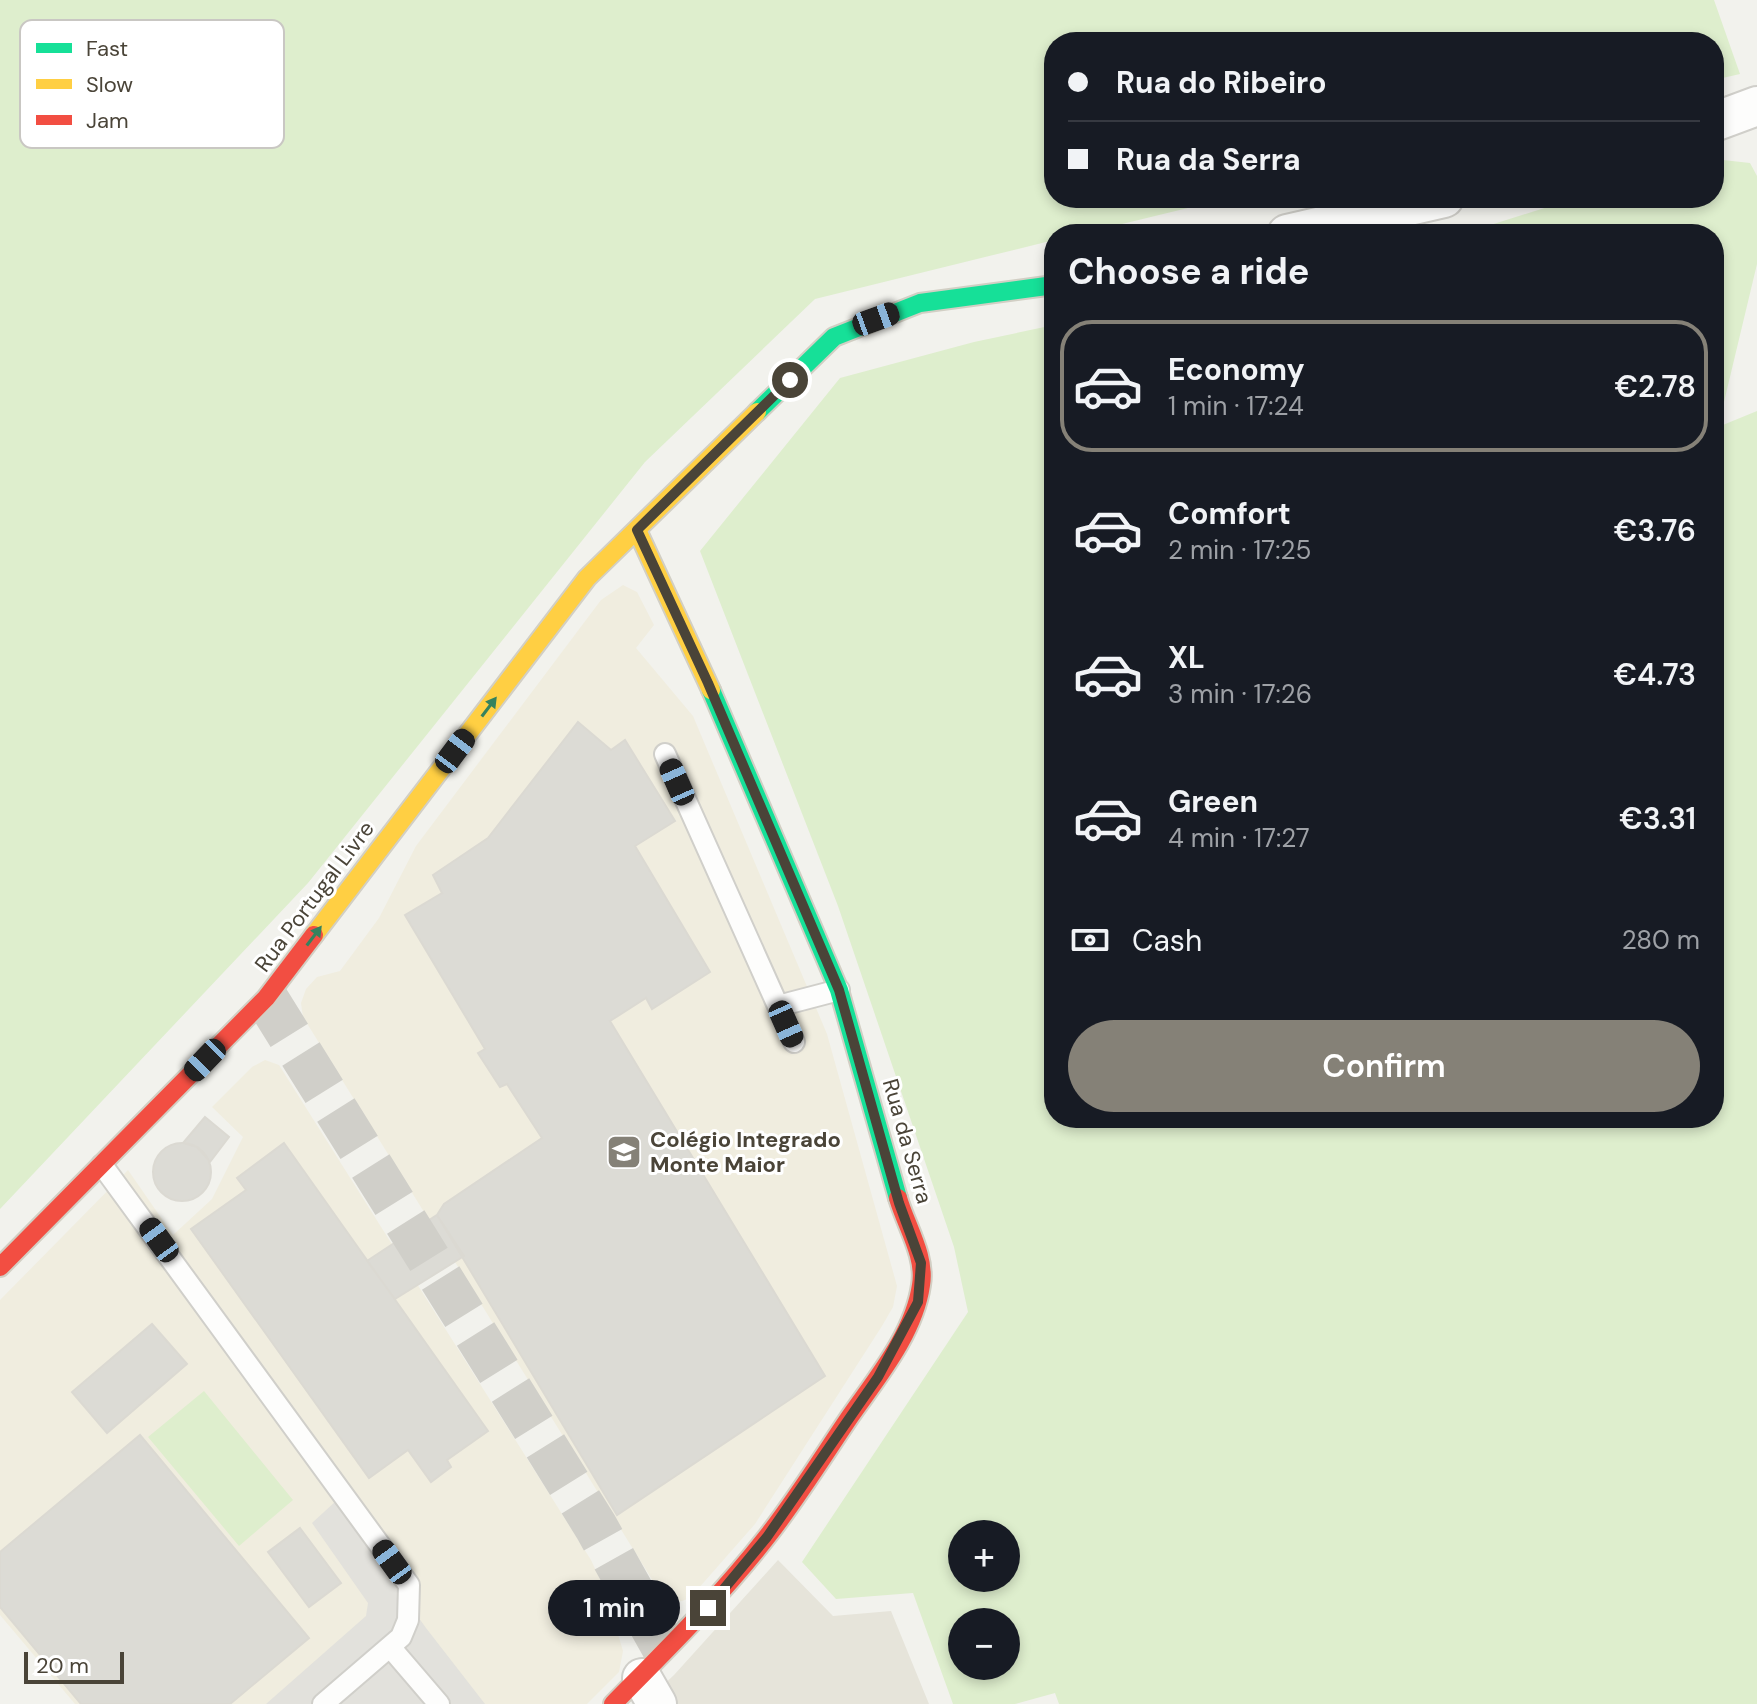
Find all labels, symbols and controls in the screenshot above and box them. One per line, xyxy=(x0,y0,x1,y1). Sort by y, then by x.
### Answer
legend xyxy=(20,20,284,148)
text: Fast xyxy=(86,34,128,63)
text: Rua do Ribeiro xyxy=(1116,63,1326,102)
text: Slow xyxy=(86,70,133,99)
text: Jam xyxy=(86,106,129,135)
text: Rua da Serra xyxy=(1116,140,1301,179)
text: Choose a ride xyxy=(1068,248,1309,295)
car xyxy=(849,300,903,338)
icon: car xyxy=(1072,350,1144,422)
text: Economy xyxy=(1168,350,1305,389)
route start xyxy=(772,362,808,398)
text: €2.78 xyxy=(1614,367,1696,406)
text: 1 min · 17:24 xyxy=(1168,389,1304,423)
icon: car xyxy=(1072,494,1144,566)
text: Comfort xyxy=(1168,494,1291,533)
text: €3.76 xyxy=(1614,511,1696,550)
text: 2 min · 17:25 xyxy=(1168,533,1311,567)
icon: car xyxy=(1072,638,1144,710)
text: XL xyxy=(1168,638,1205,677)
text: €4.73 xyxy=(1614,655,1696,694)
text: 3 min · 17:26 xyxy=(1168,677,1312,711)
one-way arrow xyxy=(480,697,496,717)
car xyxy=(431,725,479,777)
car xyxy=(656,755,698,809)
icon: car xyxy=(1072,782,1144,854)
text: Green xyxy=(1168,782,1258,821)
text: €3.31 xyxy=(1619,799,1696,838)
street label: Rua Portugal Livre xyxy=(248,815,381,978)
text: 4 min · 17:27 xyxy=(1168,821,1310,855)
icon: cash xyxy=(1068,918,1112,962)
text: Cash xyxy=(1132,921,1202,960)
text: 280 m xyxy=(1622,923,1700,957)
one-way arrow xyxy=(305,925,321,946)
car xyxy=(765,997,807,1051)
button: Confirm xyxy=(1068,1020,1700,1112)
car xyxy=(180,1034,230,1086)
street label: Rua da Serra xyxy=(876,1075,939,1207)
place label: Colégio Integrado Monte Maior xyxy=(650,1125,841,1179)
school or university icon: Colégio Integrado Monte Maior xyxy=(605,1133,643,1171)
car xyxy=(135,1214,183,1266)
map controls xyxy=(948,1520,1020,1680)
button: + xyxy=(948,1520,1020,1592)
car xyxy=(368,1536,416,1588)
callout: 1 min xyxy=(548,1580,680,1636)
route end xyxy=(690,1590,726,1626)
text: 1 min xyxy=(583,1591,645,1625)
button: − xyxy=(948,1608,1020,1680)
scale bar xyxy=(24,1648,124,1684)
text: 20 m xyxy=(36,1651,89,1680)

